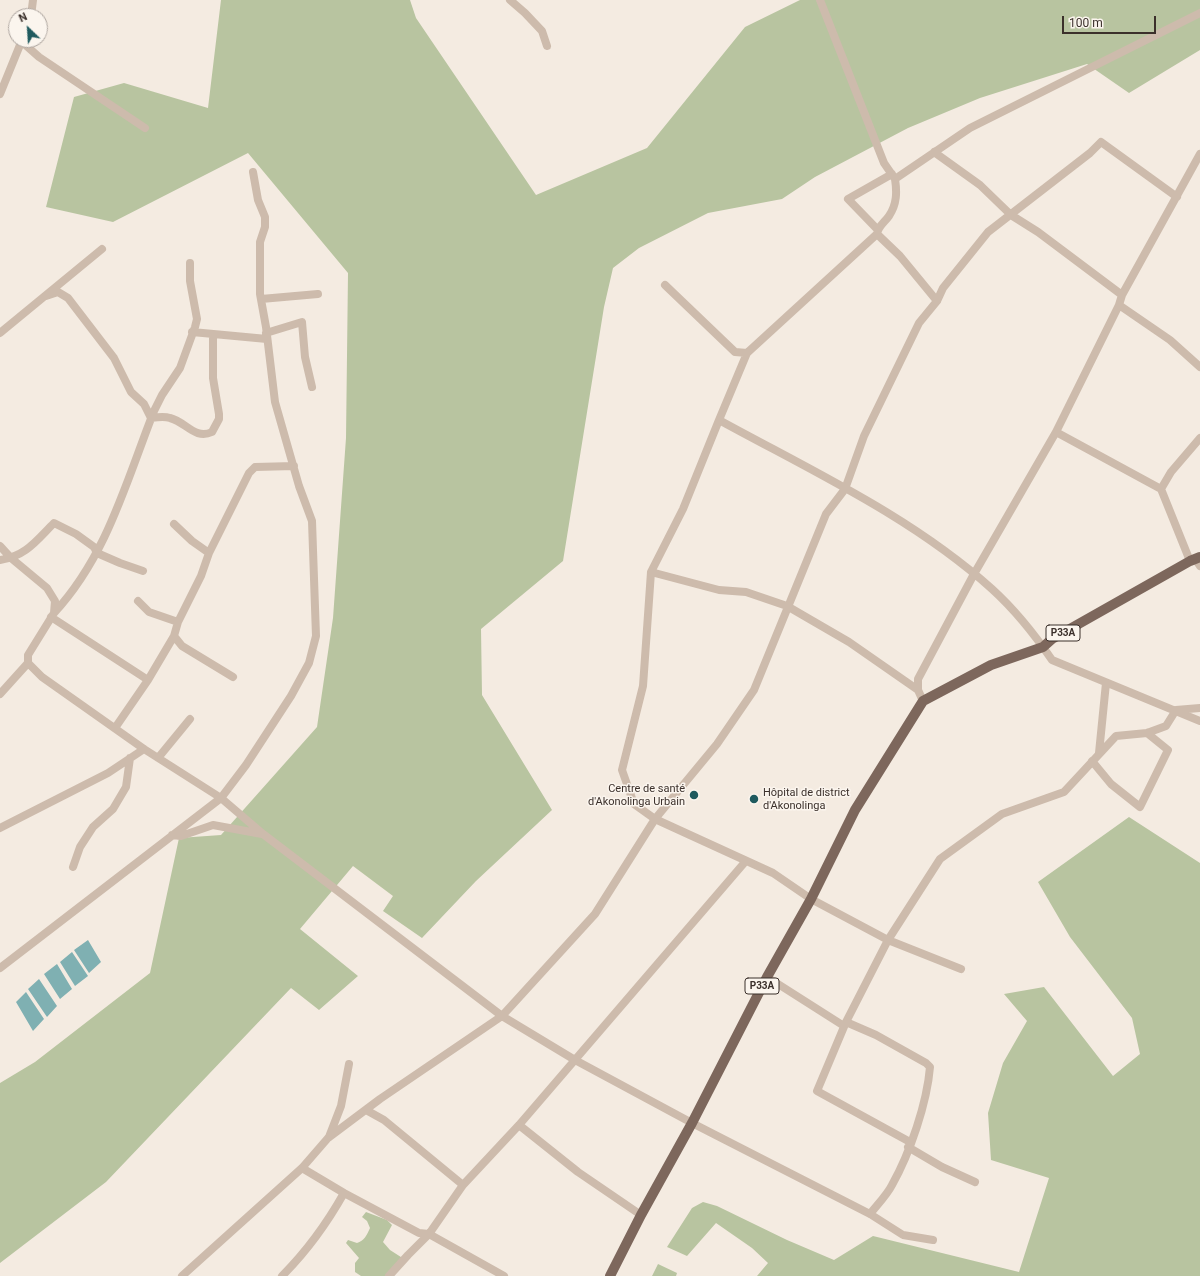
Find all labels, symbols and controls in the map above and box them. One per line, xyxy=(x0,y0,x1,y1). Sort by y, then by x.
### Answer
north arrow xyxy=(8,8,48,48)
scale bar xyxy=(1064,8,1158,34)
text: N xyxy=(17,10,29,25)
text: 100 m xyxy=(1069,16,1103,30)
road number: P33A xyxy=(1046,625,1080,641)
place label: Centre de santé d'Akonolinga Urbain xyxy=(588,782,685,808)
place label: Hôpital de district d'Akonolinga xyxy=(763,786,850,812)
marker: Centre de santé d'Akonolinga Urbain xyxy=(688,789,700,801)
marker: Hôpital de district d'Akonolinga xyxy=(748,793,760,805)
road number: P33A xyxy=(745,978,779,994)

